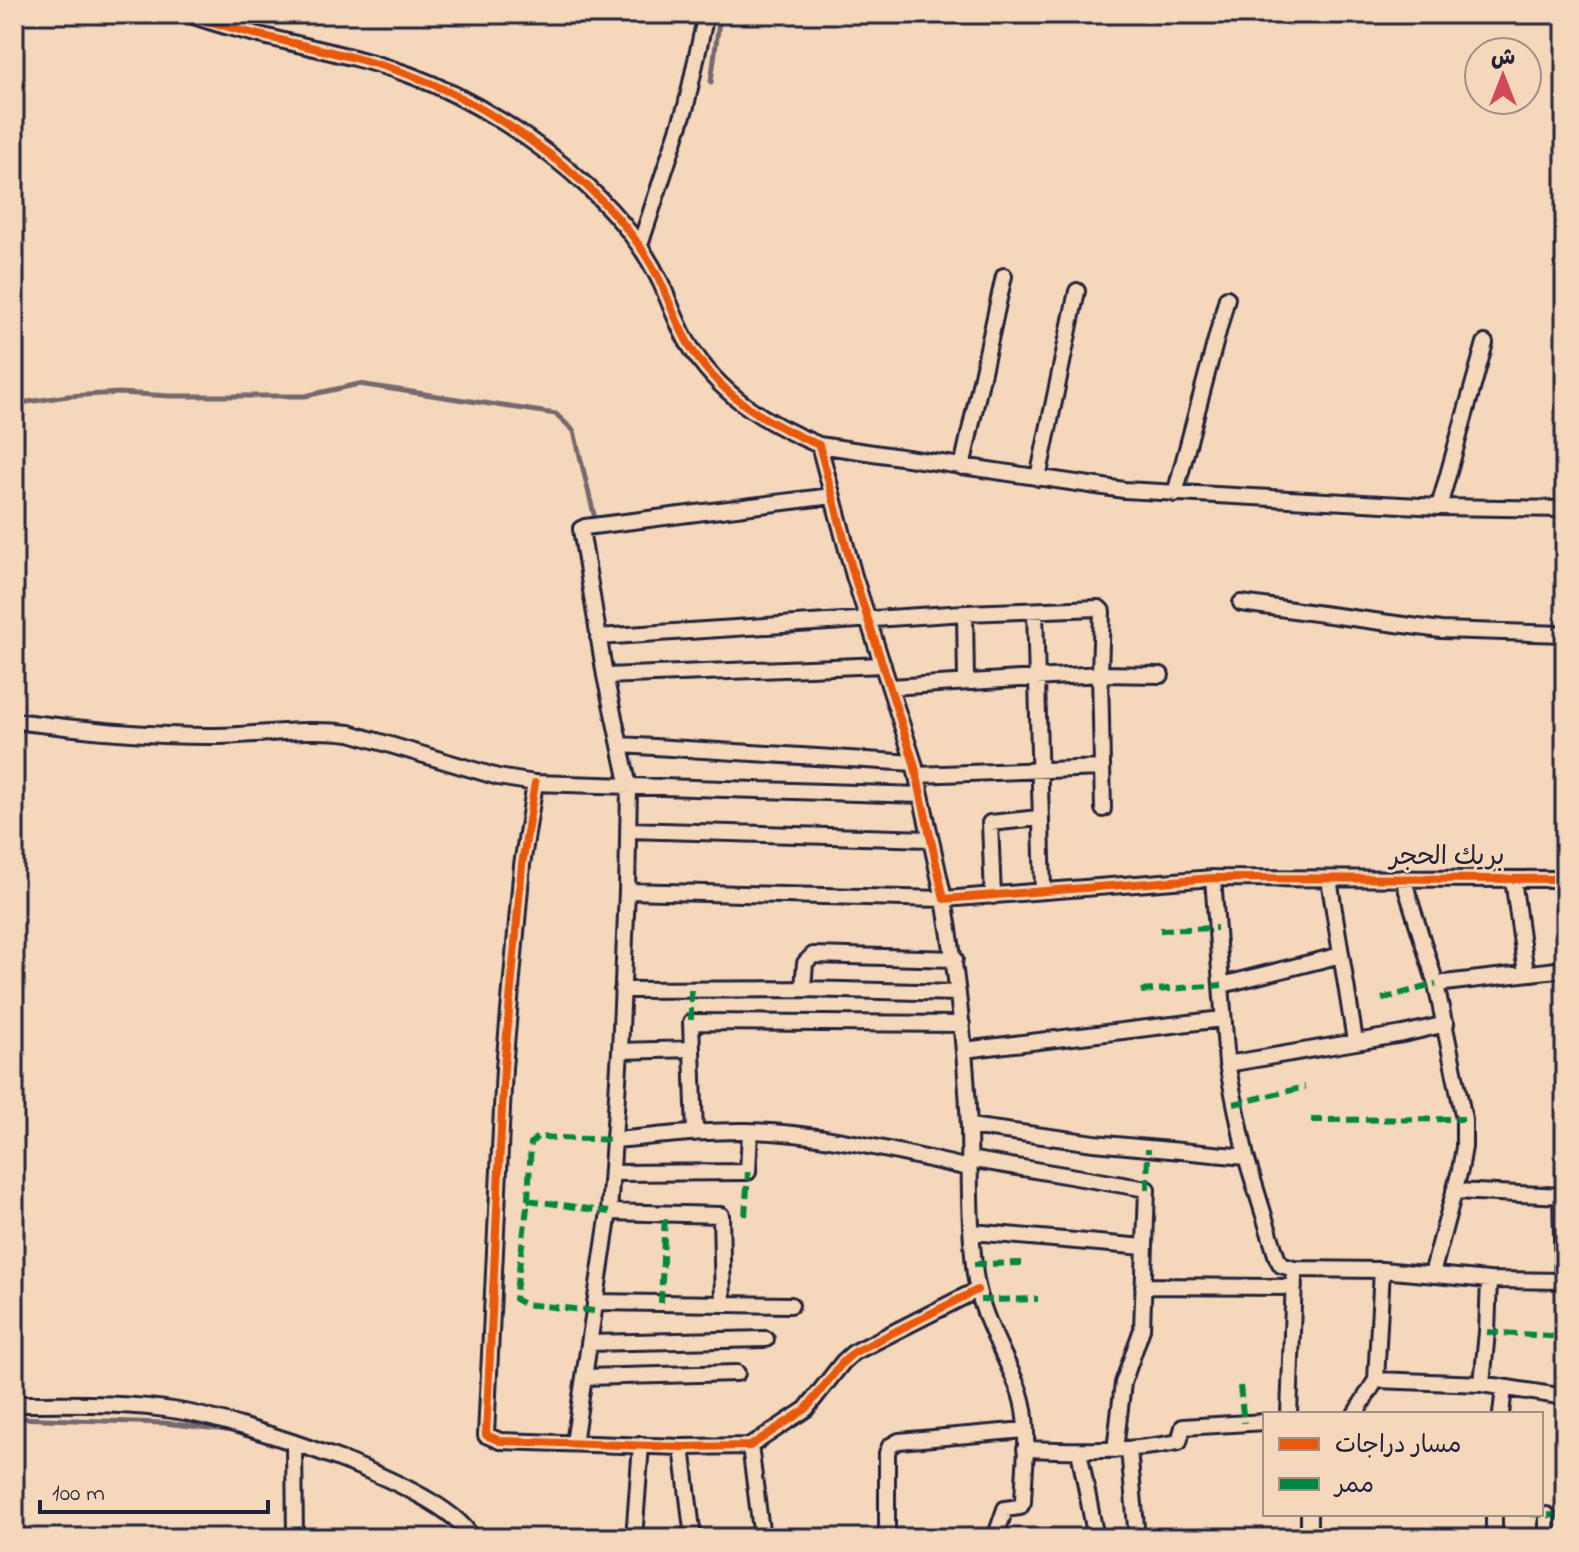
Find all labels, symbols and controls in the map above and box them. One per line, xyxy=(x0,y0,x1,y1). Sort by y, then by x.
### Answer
north arrow xyxy=(1463,36,1543,116)
text: ش xyxy=(1491,43,1515,75)
street label: بريك الحجر xyxy=(1387,839,1505,877)
legend xyxy=(1263,1412,1543,1516)
text: مسار دراجات xyxy=(1335,1429,1462,1464)
scale bar xyxy=(40,1464,268,1514)
text: ممر xyxy=(1333,1469,1374,1504)
text: 100 m xyxy=(52,1477,105,1512)

